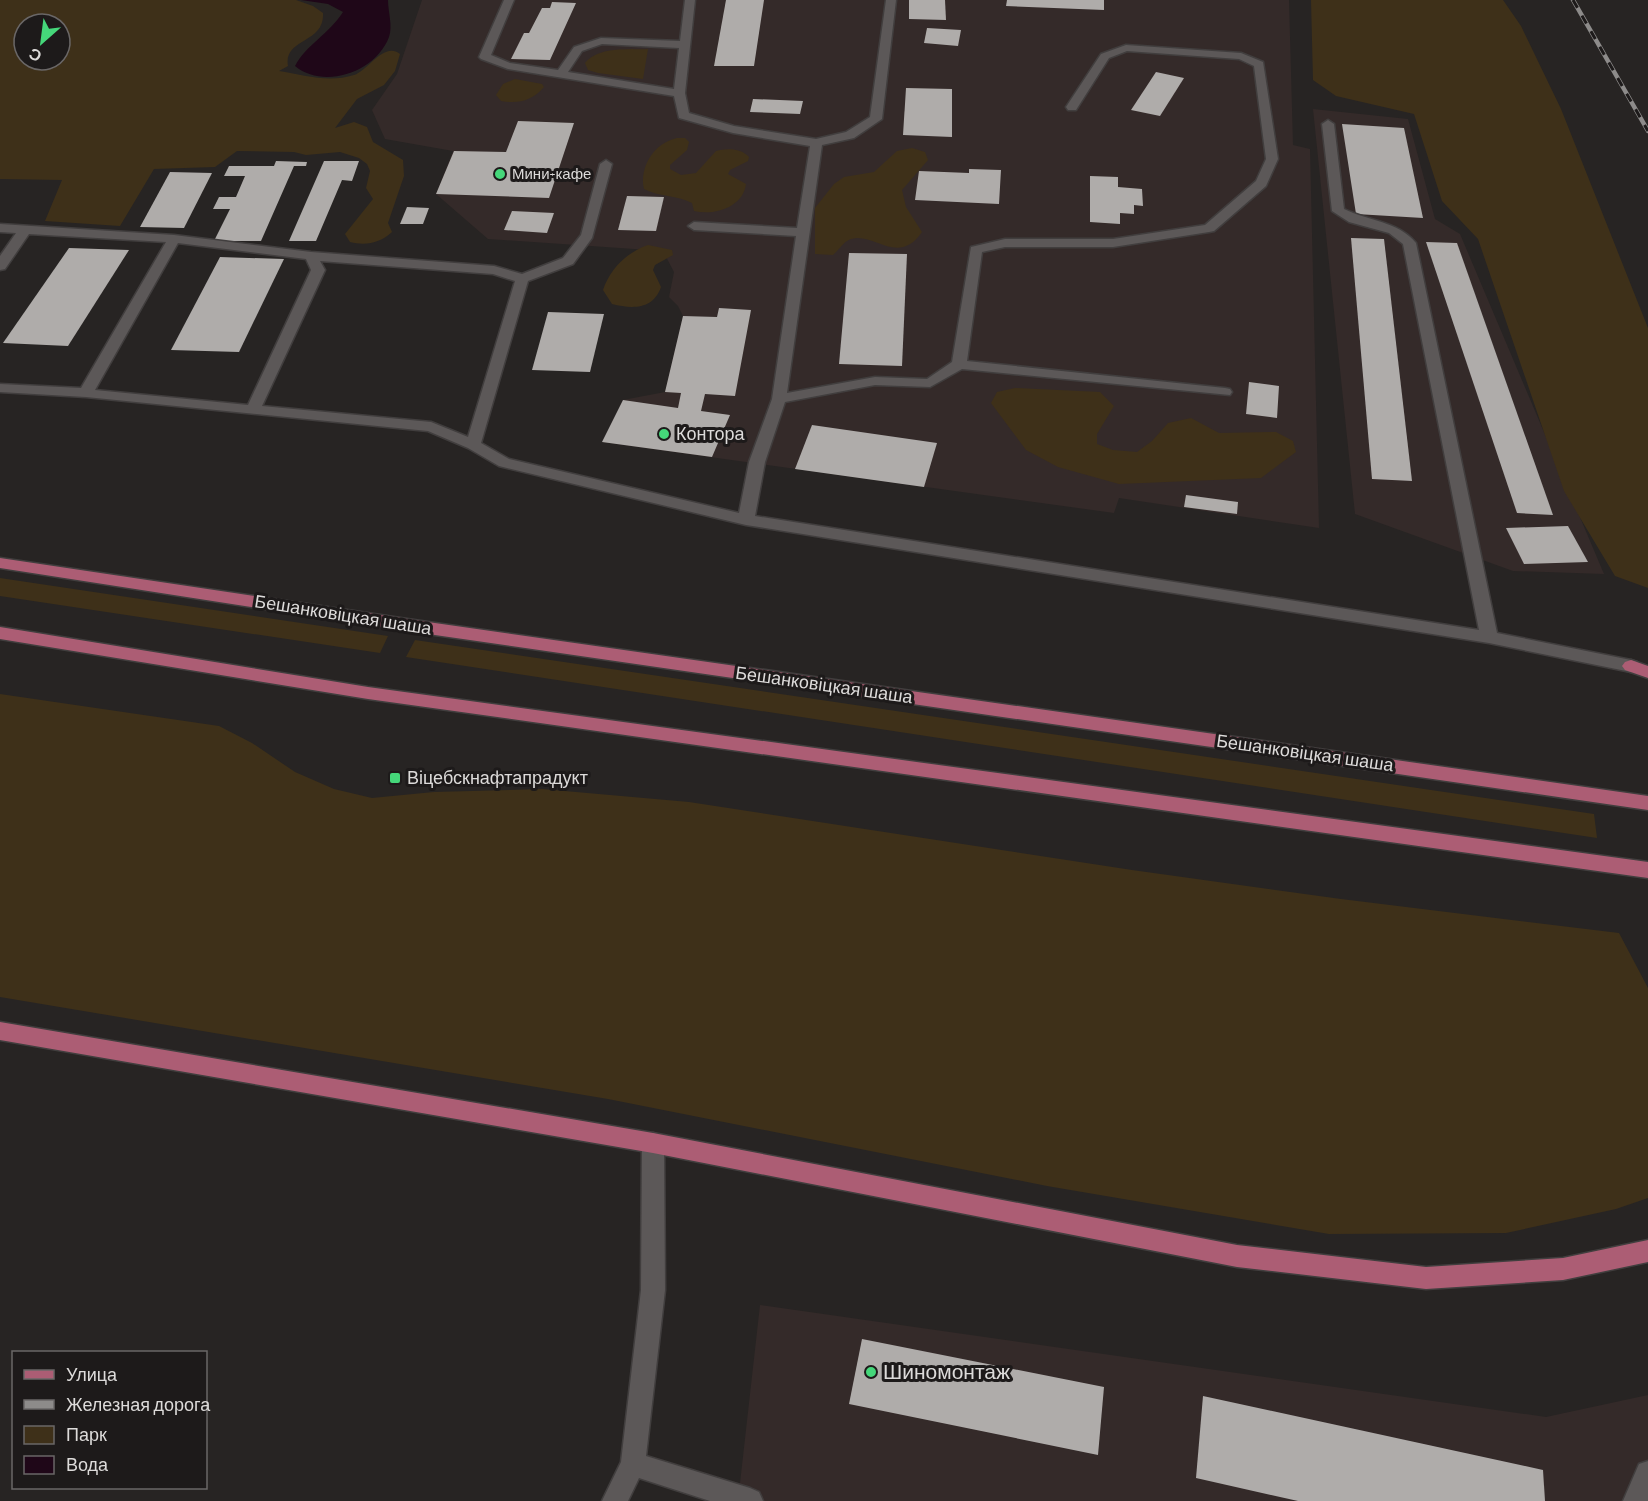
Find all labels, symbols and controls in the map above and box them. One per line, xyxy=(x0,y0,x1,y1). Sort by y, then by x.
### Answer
north arrow xyxy=(12,12,72,72)
text: С xyxy=(25,44,44,67)
place label: Мини-кафе xyxy=(512,164,591,182)
marker: Мини-кафе xyxy=(493,167,507,181)
place label: Контора xyxy=(676,422,746,444)
marker: Контора xyxy=(657,427,671,441)
street label: Бешанковіцкая шаша xyxy=(253,589,434,639)
street label: Бешанковіцкая шаша xyxy=(734,661,915,707)
street label: Бешанковіцкая шаша xyxy=(1215,729,1396,775)
place label: Віцебскнафтапрадукт xyxy=(407,766,588,788)
marker: Віцебскнафтапрадукт xyxy=(388,771,402,785)
legend xyxy=(12,1351,207,1489)
place label: Шиномонтаж xyxy=(883,1358,1010,1383)
text: Улица xyxy=(66,1363,118,1385)
marker: Шиномонтаж xyxy=(864,1365,878,1379)
text: Железная дорога xyxy=(66,1393,211,1415)
text: Парк xyxy=(66,1423,107,1445)
text: Вода xyxy=(66,1453,109,1475)

